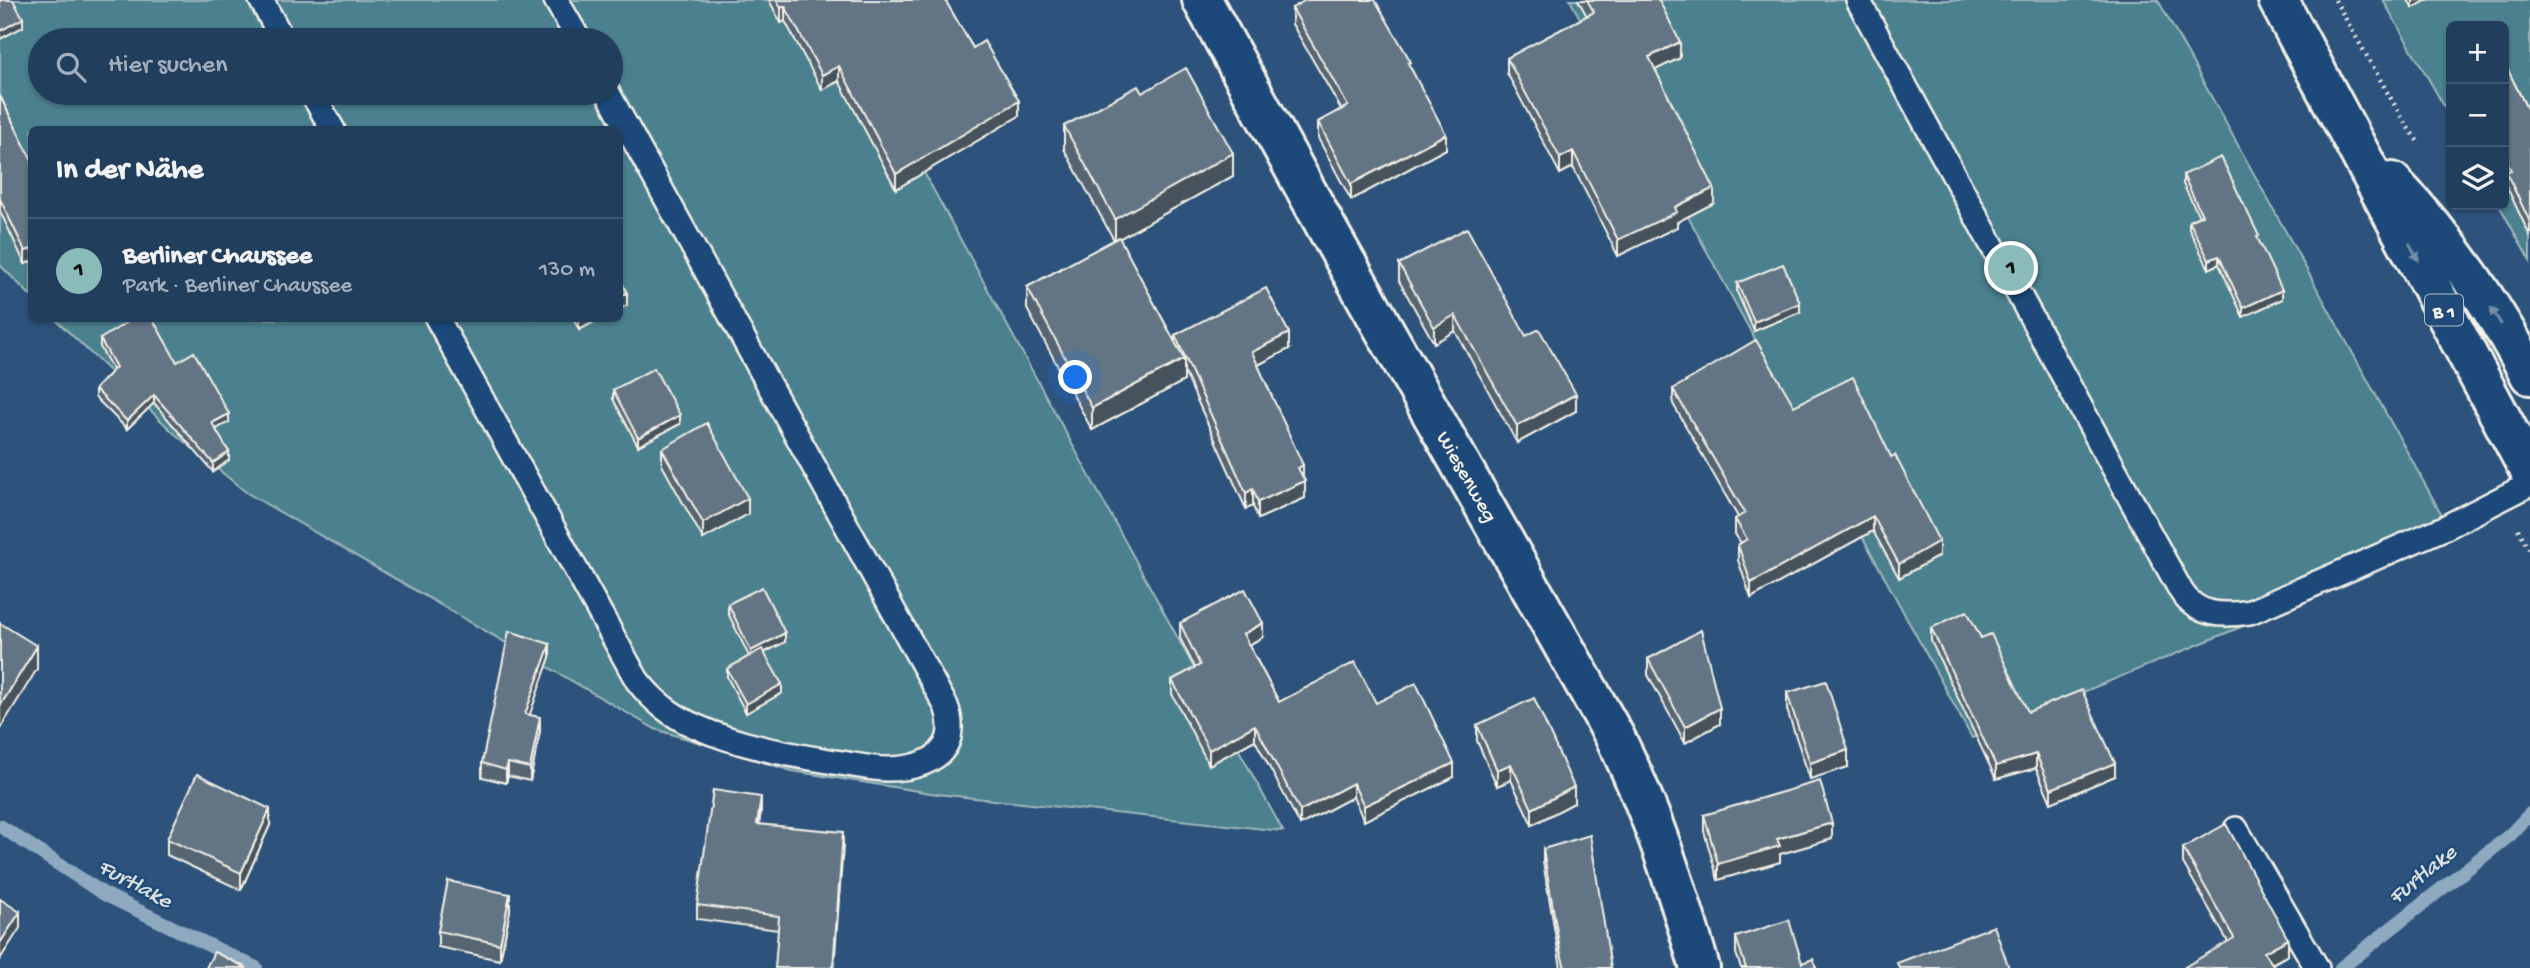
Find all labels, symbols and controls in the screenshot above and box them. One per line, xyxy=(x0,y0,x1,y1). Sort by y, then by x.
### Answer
map controls xyxy=(2446,21,2509,210)
button: + xyxy=(2446,21,2509,84)
search box xyxy=(28,28,623,105)
icon: search xyxy=(52,48,90,86)
text: Hier suchen xyxy=(108,51,228,82)
button: − xyxy=(2446,84,2509,147)
button: layers xyxy=(2446,147,2509,210)
text: In der Nähe xyxy=(56,154,203,189)
text: Berliner Chaussee xyxy=(123,242,312,273)
pin: 1 xyxy=(1988,242,2034,294)
one-way arrow xyxy=(2407,242,2419,262)
text: 1 xyxy=(74,257,84,284)
text: 130 m xyxy=(539,257,595,284)
text: Park · Berliner Chaussee xyxy=(123,273,352,300)
road number: B 1 xyxy=(2425,294,2463,326)
one-way arrow xyxy=(2489,306,2502,325)
your location xyxy=(1058,360,1092,394)
street label: Wiesenweg xyxy=(1429,428,1501,528)
water label: Furtlake xyxy=(2384,839,2464,911)
water label: Furtlake xyxy=(93,854,177,916)

